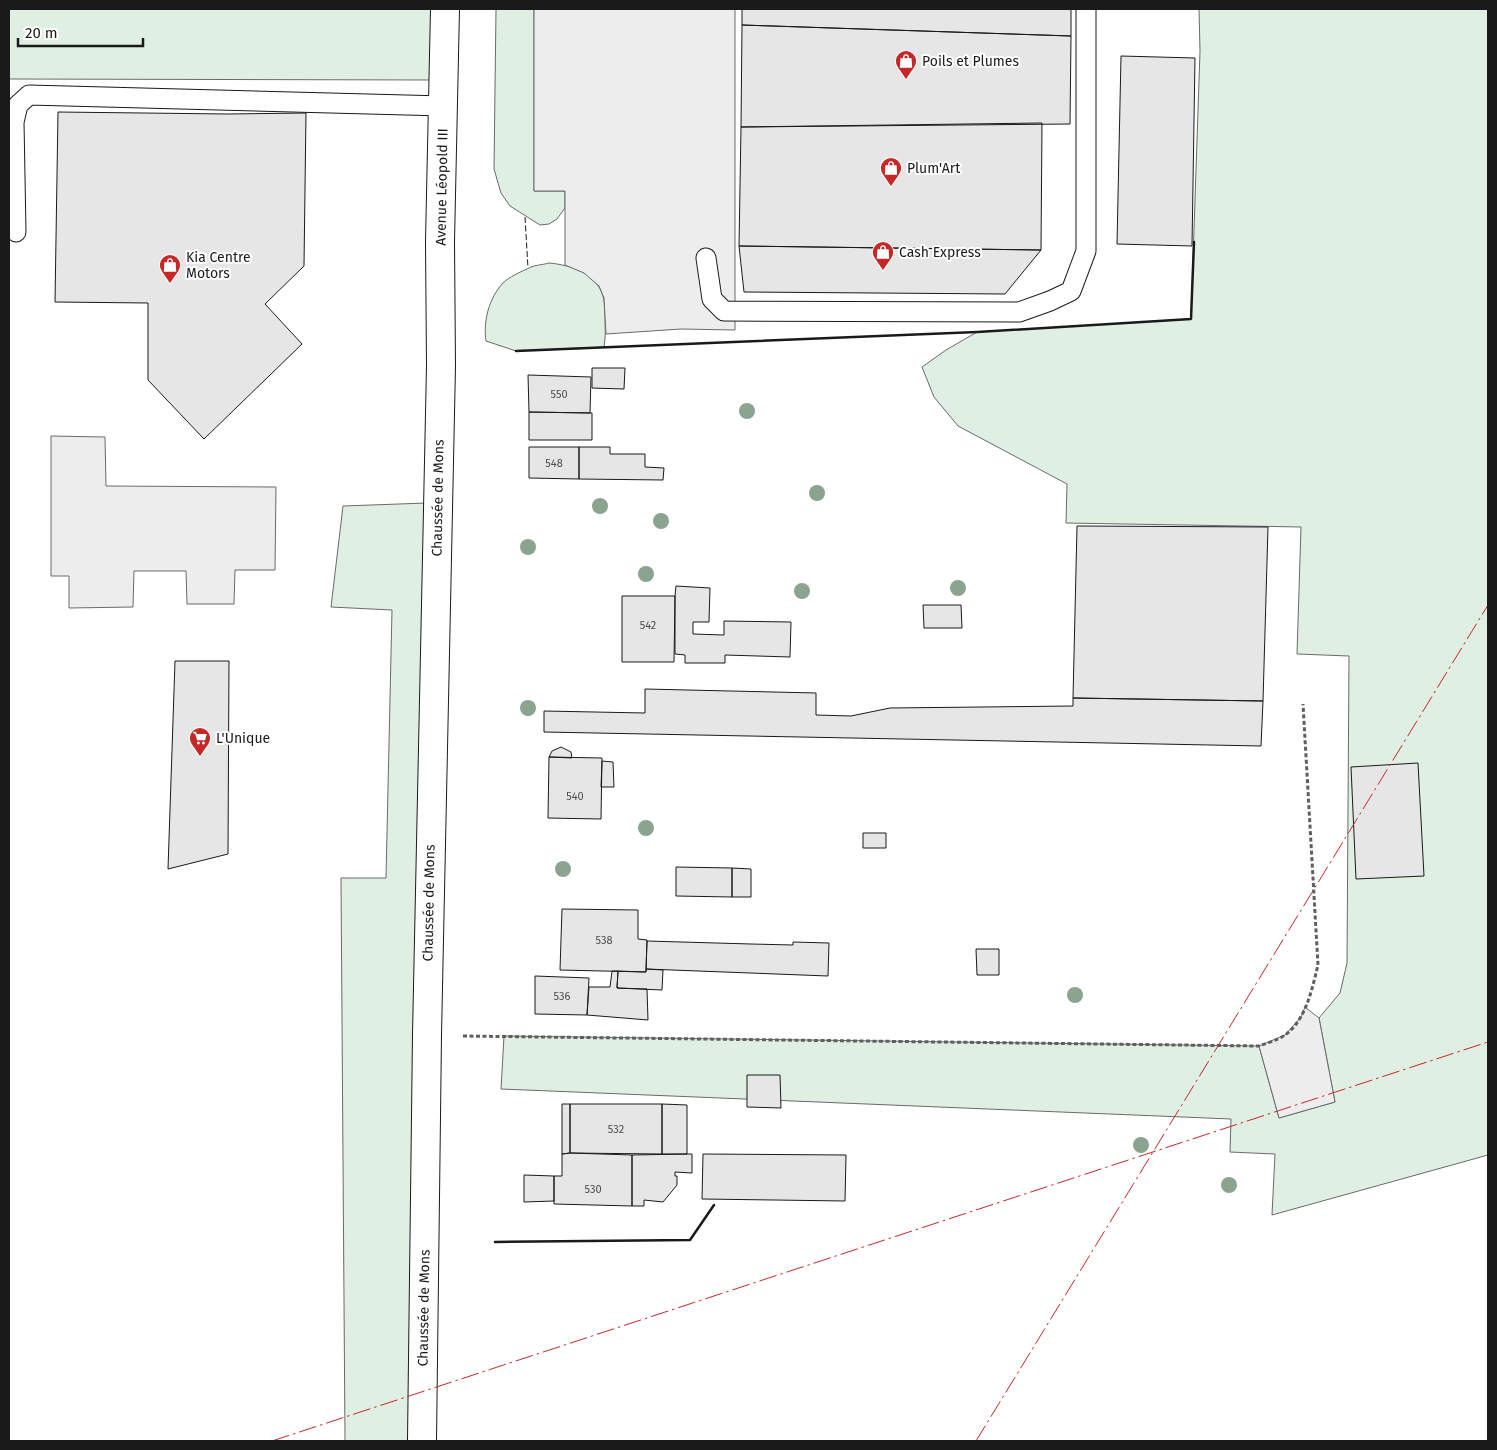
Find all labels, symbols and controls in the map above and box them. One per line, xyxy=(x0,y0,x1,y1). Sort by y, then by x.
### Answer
scale bar xyxy=(18,15,142,47)
text: 20 m xyxy=(25,24,58,42)
shop icon: Poils et Plumes xyxy=(894,49,918,80)
place label: Poils et Plumes xyxy=(922,53,1019,70)
street label: Avenue Léopold III xyxy=(432,128,452,246)
shop icon: Plum'Art xyxy=(879,156,903,187)
place label: Plum'Art xyxy=(907,160,961,177)
shop icon: Cash Express xyxy=(871,240,895,271)
place label: Cash Express xyxy=(899,244,981,261)
place label: Kia Centre Motors xyxy=(186,249,251,282)
shop icon: Kia Centre Motors xyxy=(158,253,182,284)
house number: 550 xyxy=(550,388,568,401)
street label: Chaussée de Mons xyxy=(428,439,448,557)
house number: 548 xyxy=(545,457,563,470)
house number: 542 xyxy=(640,619,656,632)
supermarket icon: L'Unique xyxy=(188,726,212,757)
place label: L'Unique xyxy=(216,730,270,747)
house number: 540 xyxy=(566,790,584,803)
street label: Chaussée de Mons xyxy=(419,844,439,962)
house number: 538 xyxy=(596,934,612,947)
house number: 536 xyxy=(554,990,571,1003)
house number: 532 xyxy=(608,1123,624,1136)
house number: 530 xyxy=(584,1183,602,1196)
street label: Chaussée de Mons xyxy=(414,1249,434,1367)

